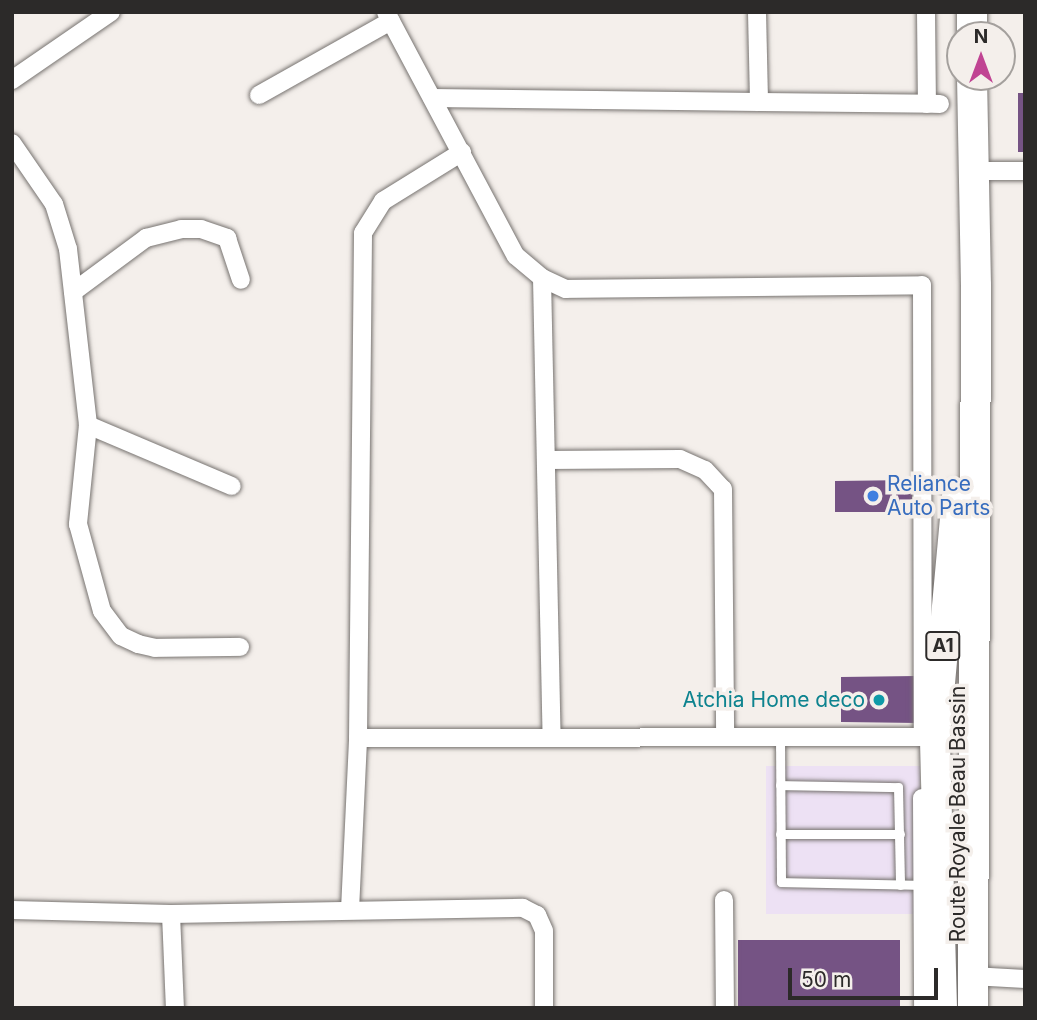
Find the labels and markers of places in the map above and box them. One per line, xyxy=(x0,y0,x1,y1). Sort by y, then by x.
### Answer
place label: Reliance Auto Parts xyxy=(887,471,990,521)
marker: Reliance Auto Parts xyxy=(865,488,881,504)
place label: Atchia Home deco xyxy=(683,687,865,713)
marker: Atchia Home deco xyxy=(871,692,887,708)

